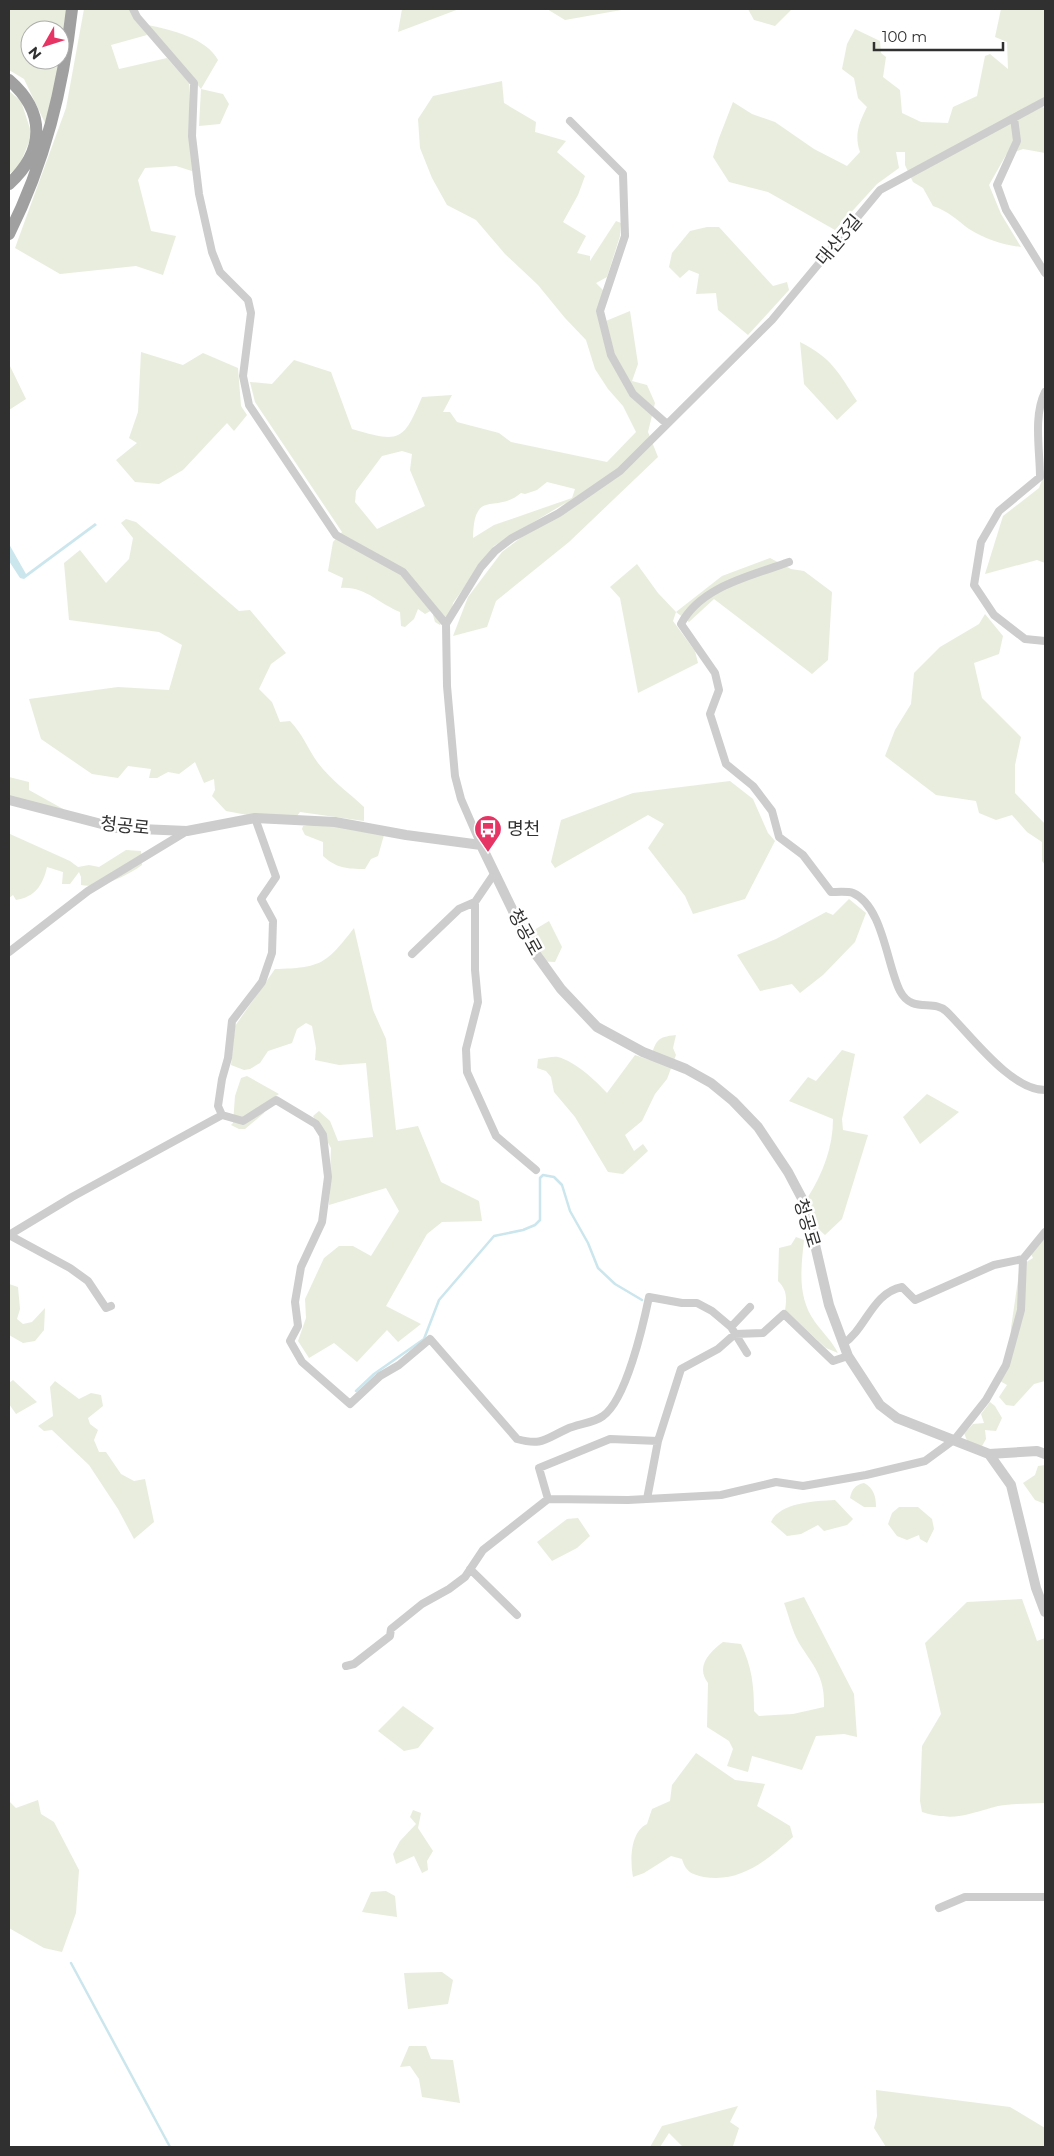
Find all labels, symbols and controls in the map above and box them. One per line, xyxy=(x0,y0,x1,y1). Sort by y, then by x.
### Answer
north arrow xyxy=(20,20,70,70)
scale bar xyxy=(874,20,1003,52)
text: 100 m xyxy=(882,27,927,46)
text: N xyxy=(24,43,45,63)
street label: 대산3길 xyxy=(811,210,867,270)
street label: 청공로 xyxy=(99,812,151,840)
bus stop icon: 명천 xyxy=(473,814,503,853)
place label: 명천 xyxy=(507,818,540,840)
street label: 청공로 xyxy=(503,905,547,959)
street label: 청공로 xyxy=(789,1196,825,1250)

